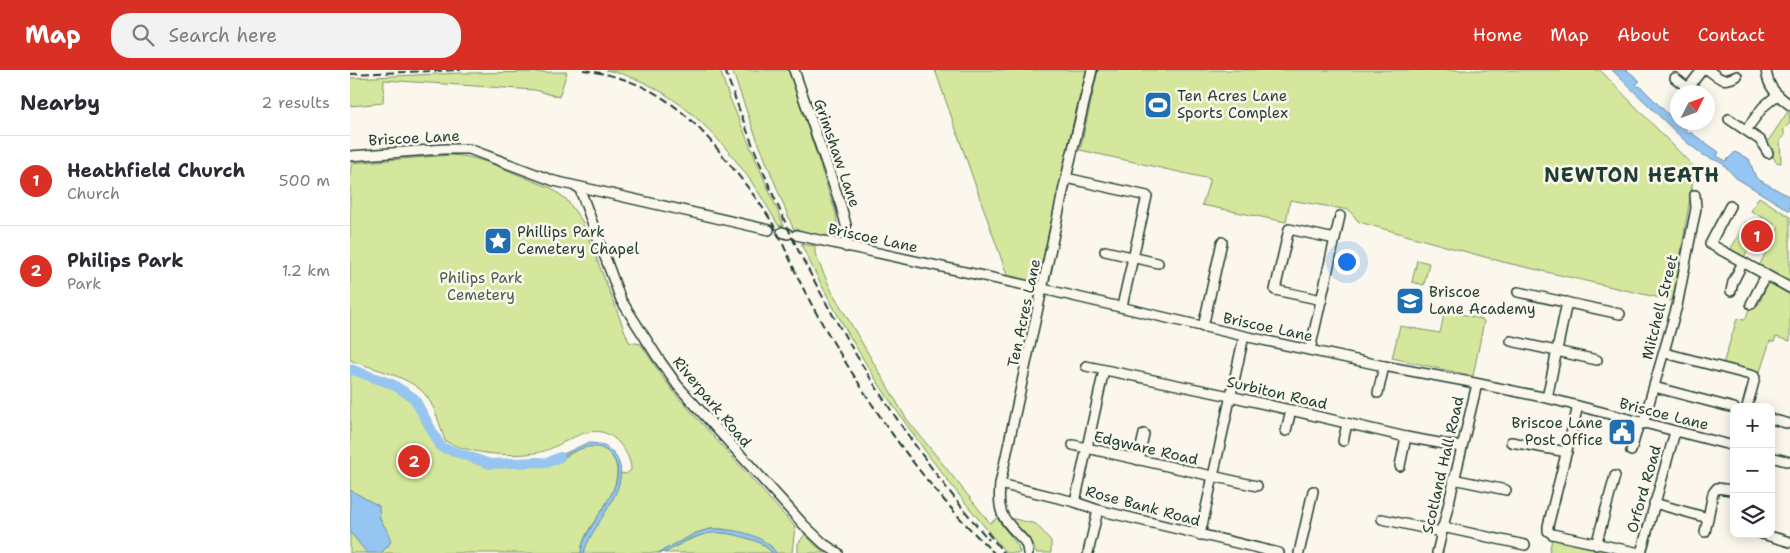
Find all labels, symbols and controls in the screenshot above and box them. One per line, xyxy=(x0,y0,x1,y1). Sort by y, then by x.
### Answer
search box xyxy=(111,13,461,58)
text: Map xyxy=(25,19,81,51)
icon: search xyxy=(129,21,157,49)
text: Search here xyxy=(169,23,277,48)
text: Home xyxy=(1473,23,1522,47)
text: Map xyxy=(1550,23,1589,47)
text: About xyxy=(1617,23,1670,47)
text: Contact xyxy=(1698,23,1765,47)
north arrow xyxy=(1670,85,1715,130)
place label: Ten Acres Lane Sports Complex xyxy=(1177,86,1288,123)
text: Nearby xyxy=(20,89,100,117)
sports icon: Ten Acres Lane Sports Complex xyxy=(1143,90,1173,120)
text: 2 results xyxy=(261,92,330,113)
street label: Grimshaw Lane xyxy=(809,96,865,210)
street label: Briscoe Lane xyxy=(368,126,460,150)
text: Heathfield Church xyxy=(67,158,245,183)
district label: NEWTON HEATH xyxy=(1544,162,1720,188)
text: 1 xyxy=(32,170,40,191)
text: 500 m xyxy=(279,170,330,191)
text: Church xyxy=(67,183,120,204)
pin: 1 xyxy=(1741,217,1773,255)
street label: Briscoe Lane xyxy=(826,219,920,257)
place label: Phillips Park Cemetery Chapel xyxy=(517,222,639,259)
place icon: Phillips Park Cemetery Chapel xyxy=(483,226,513,256)
text: Philips Park xyxy=(67,248,184,273)
your location xyxy=(1334,249,1360,275)
street label: Mitchell Street xyxy=(1637,252,1683,362)
street label: Ten Acres Lane xyxy=(1003,257,1045,369)
text: 2 xyxy=(30,260,42,281)
text: 1.2 km xyxy=(282,260,330,281)
park label: Philips Park Cemetery xyxy=(439,268,523,305)
text: Park xyxy=(67,273,101,294)
place label: Briscoe Lane Academy xyxy=(1429,282,1536,319)
school or university icon: Briscoe Lane Academy xyxy=(1395,286,1425,316)
street label: Briscoe Lane xyxy=(1221,308,1315,346)
street label: Riverpark Road xyxy=(668,352,756,452)
street label: Surbiton Road xyxy=(1225,372,1330,414)
street label: Briscoe Lane xyxy=(1617,393,1711,435)
street label: Scotland Hall Road xyxy=(1417,394,1469,536)
map controls xyxy=(1730,403,1775,538)
button: + xyxy=(1730,403,1775,448)
place label: Briscoe Lane Post Office xyxy=(1512,413,1603,450)
public building icon: Briscoe Lane Post Office xyxy=(1607,417,1637,447)
street label: Edgware Road xyxy=(1092,426,1201,470)
pin: 2 xyxy=(398,442,430,480)
street label: Orford Road xyxy=(1622,443,1666,535)
button: − xyxy=(1730,448,1775,493)
street label: Rose Bank Road xyxy=(1083,481,1203,531)
button: layers xyxy=(1730,493,1775,538)

